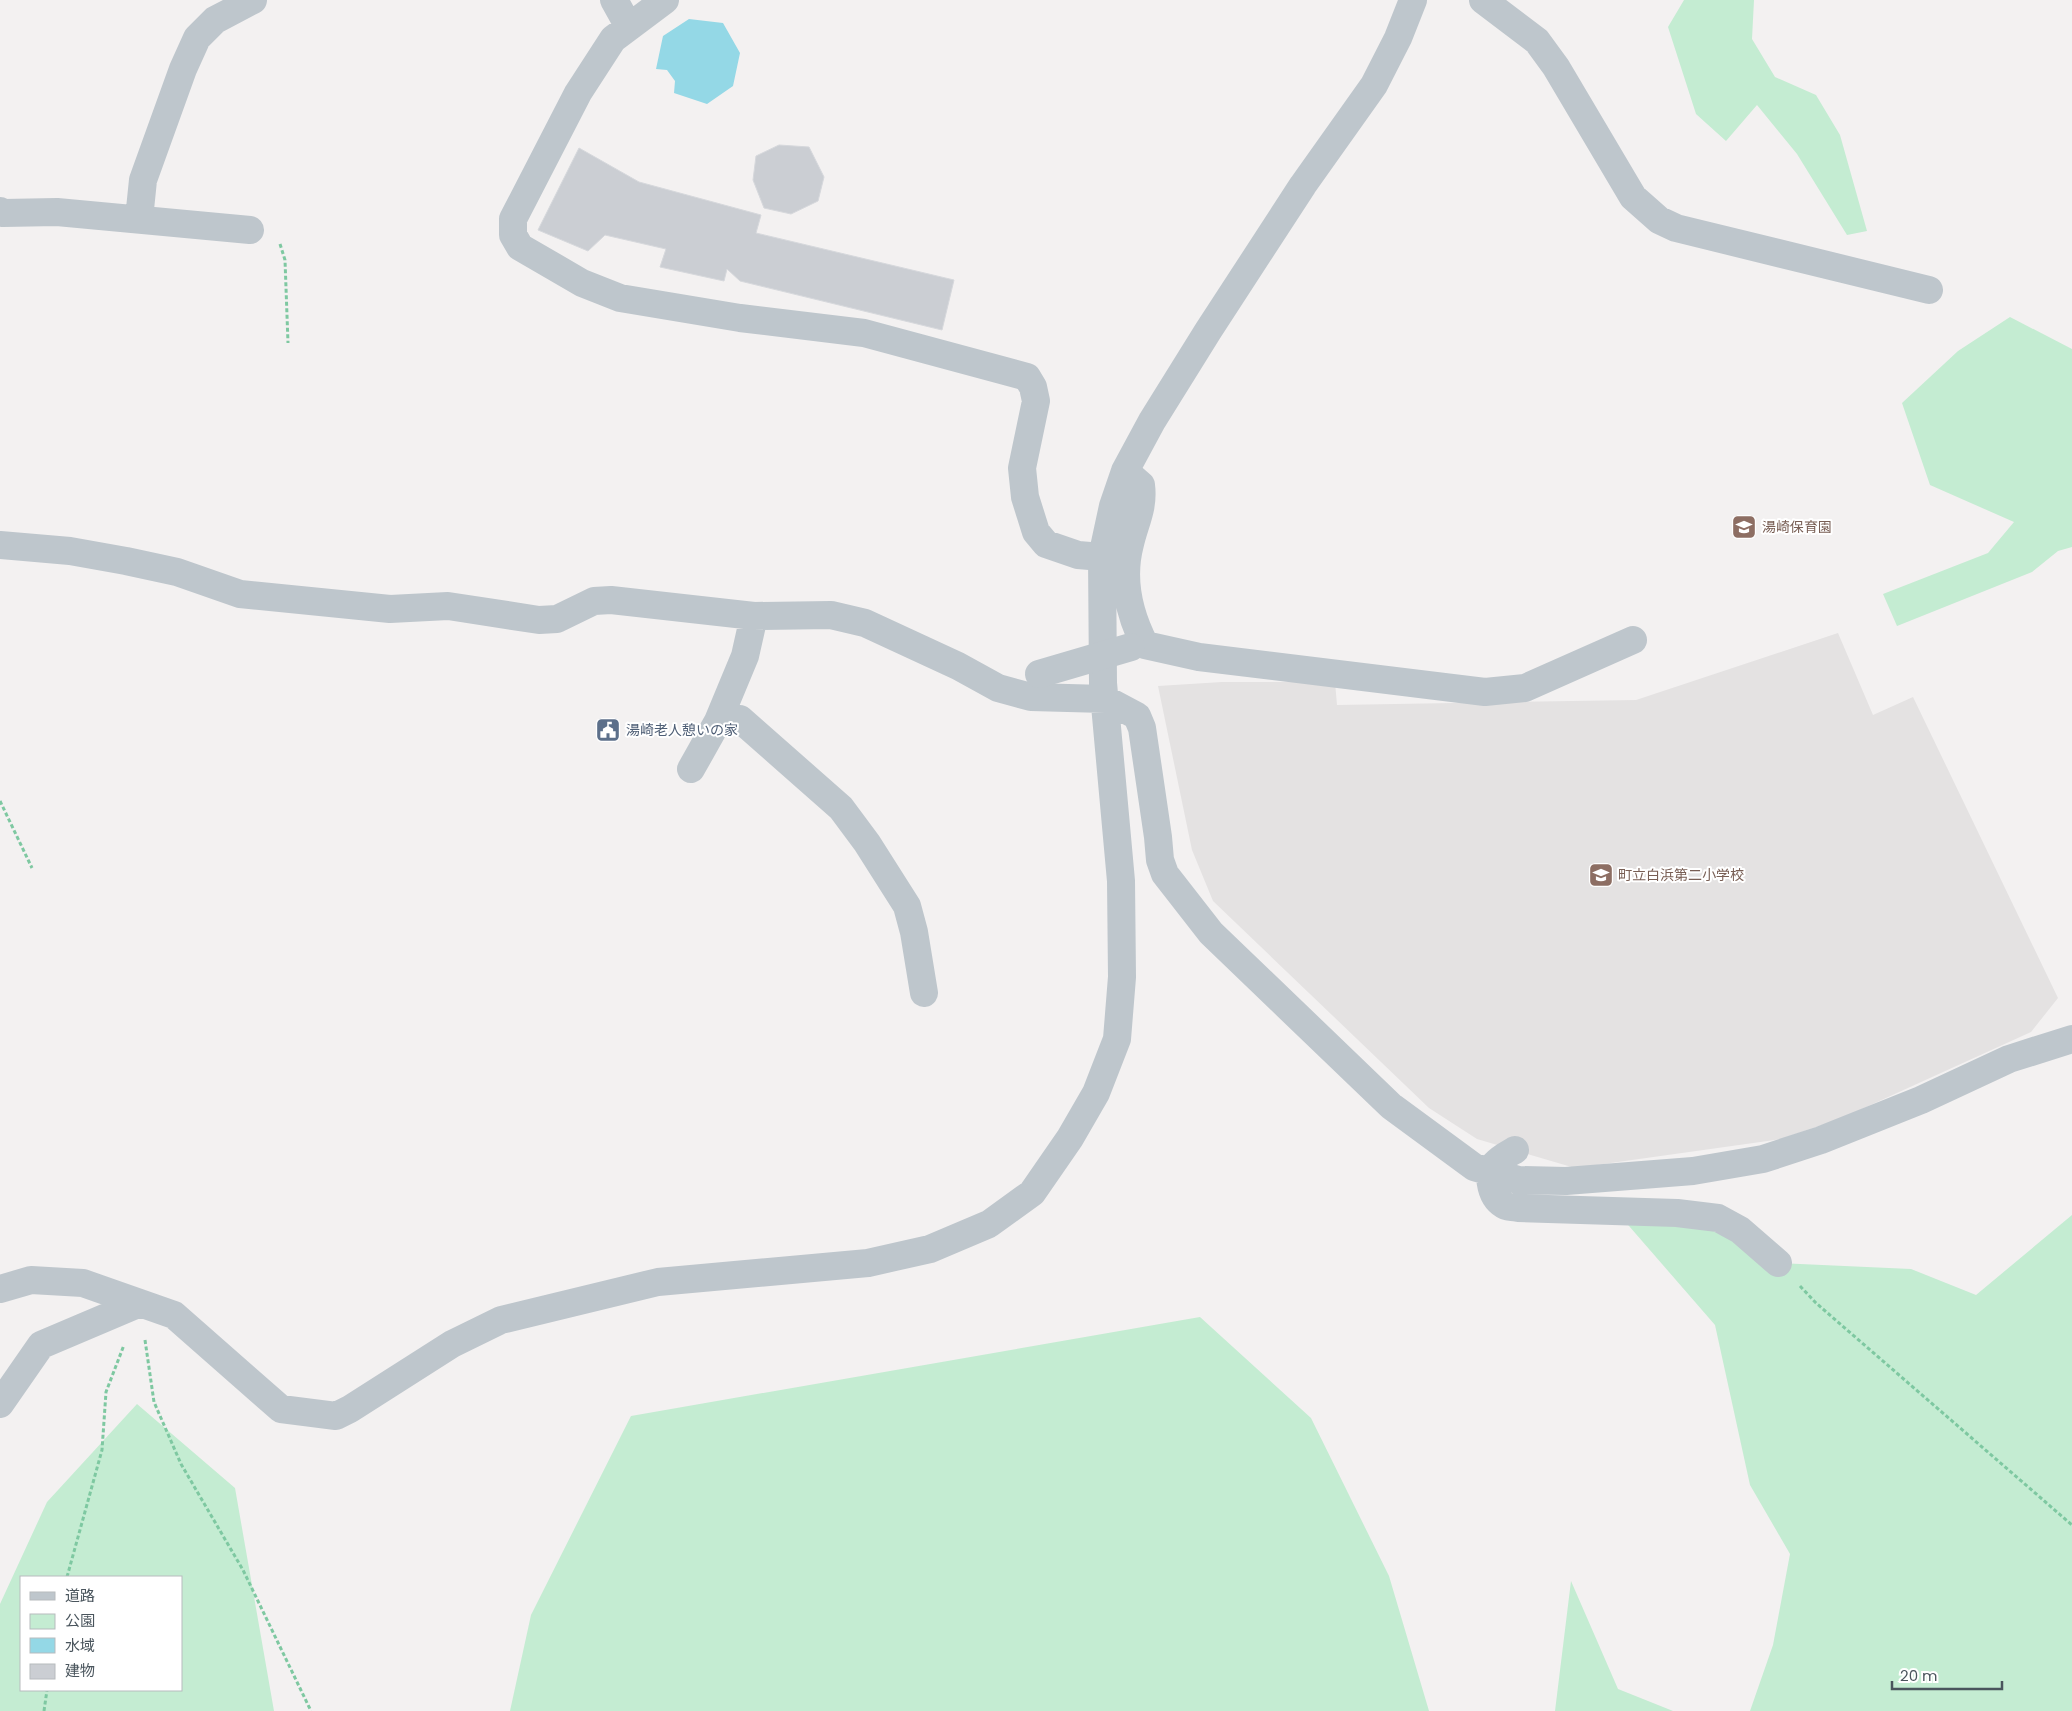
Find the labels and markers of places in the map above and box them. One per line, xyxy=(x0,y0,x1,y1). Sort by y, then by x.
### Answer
school or university icon: 湯崎保育園 xyxy=(1731,514,1757,540)
place label: 湯崎保育園 xyxy=(1762,517,1832,537)
public building icon: 湯崎老人憩いの家 xyxy=(595,717,621,743)
place label: 湯崎老人憩いの家 xyxy=(626,720,738,740)
school or university icon: 町立白浜第二小学校 xyxy=(1588,862,1614,888)
place label: 町立白浜第二小学校 xyxy=(1618,865,1744,885)

